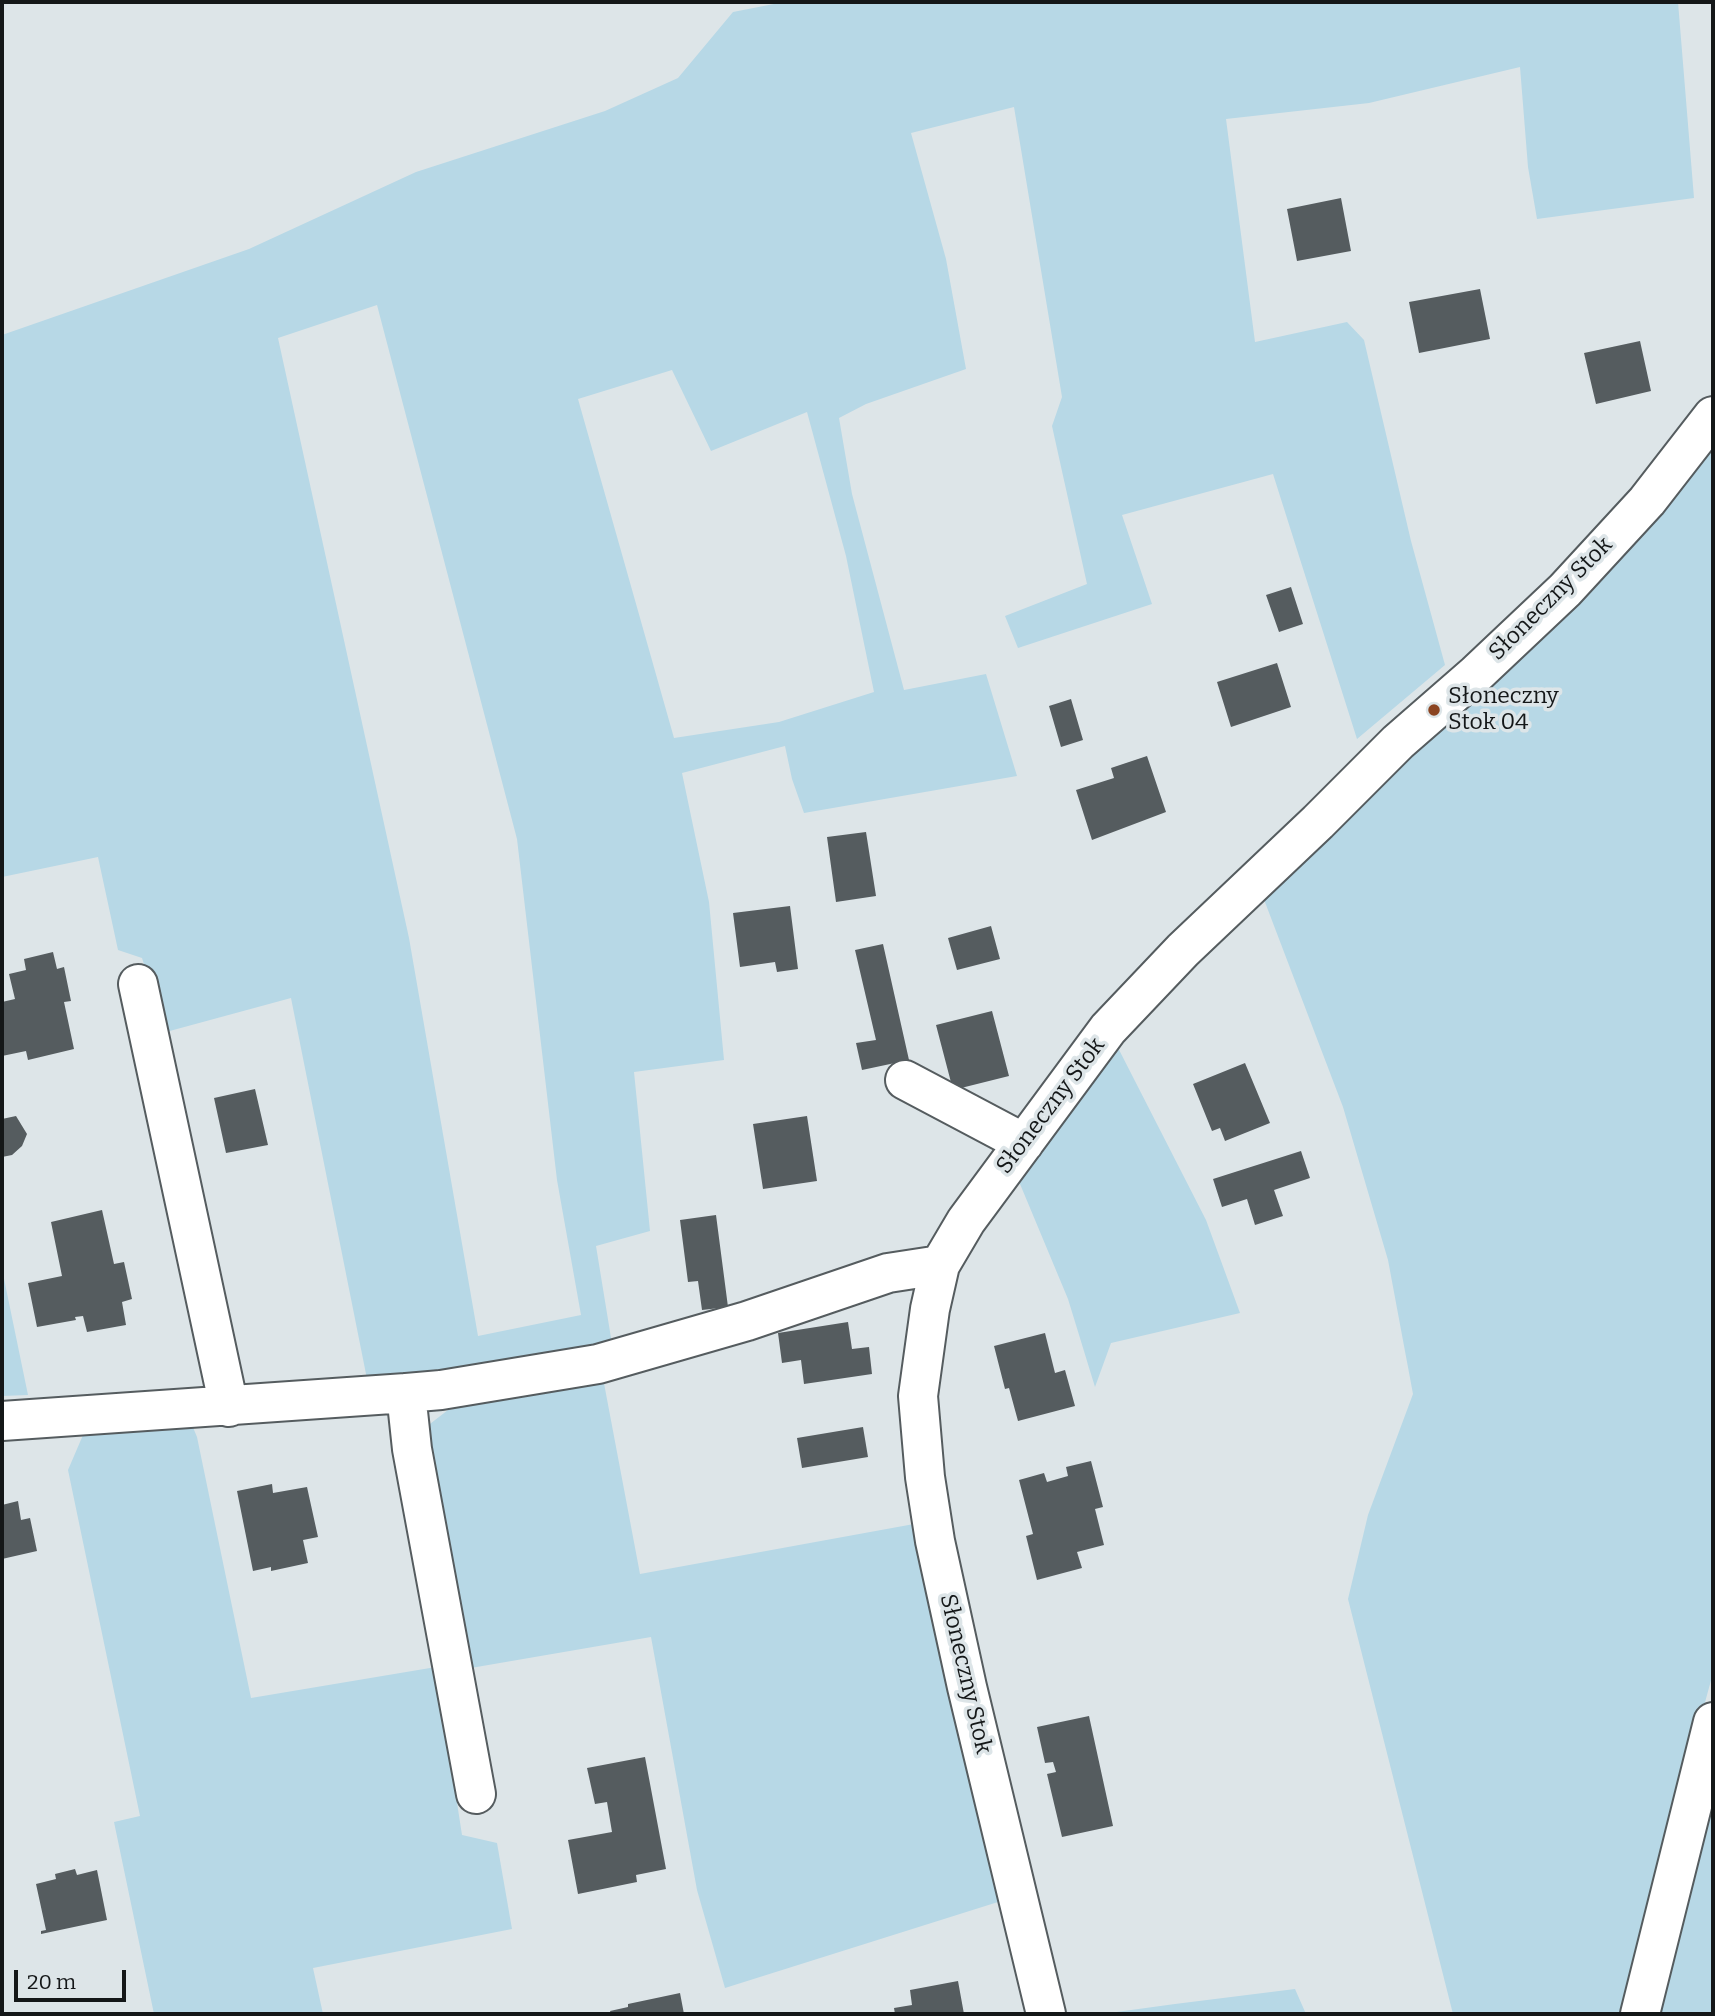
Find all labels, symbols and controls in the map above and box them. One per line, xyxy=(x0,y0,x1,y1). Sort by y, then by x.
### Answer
street label: Słoneczny Stok xyxy=(1484,532,1618,666)
place label: Słoneczny Stok 04 xyxy=(1448,683,1559,737)
marker: Słoneczny Stok 04 xyxy=(1426,702,1442,718)
street label: Słoneczny Stok xyxy=(991,1033,1111,1179)
street label: Słoneczny Stok xyxy=(933,1591,997,1757)
scale bar xyxy=(18,1956,130,2000)
text: 20 m xyxy=(27,1969,76,1995)

